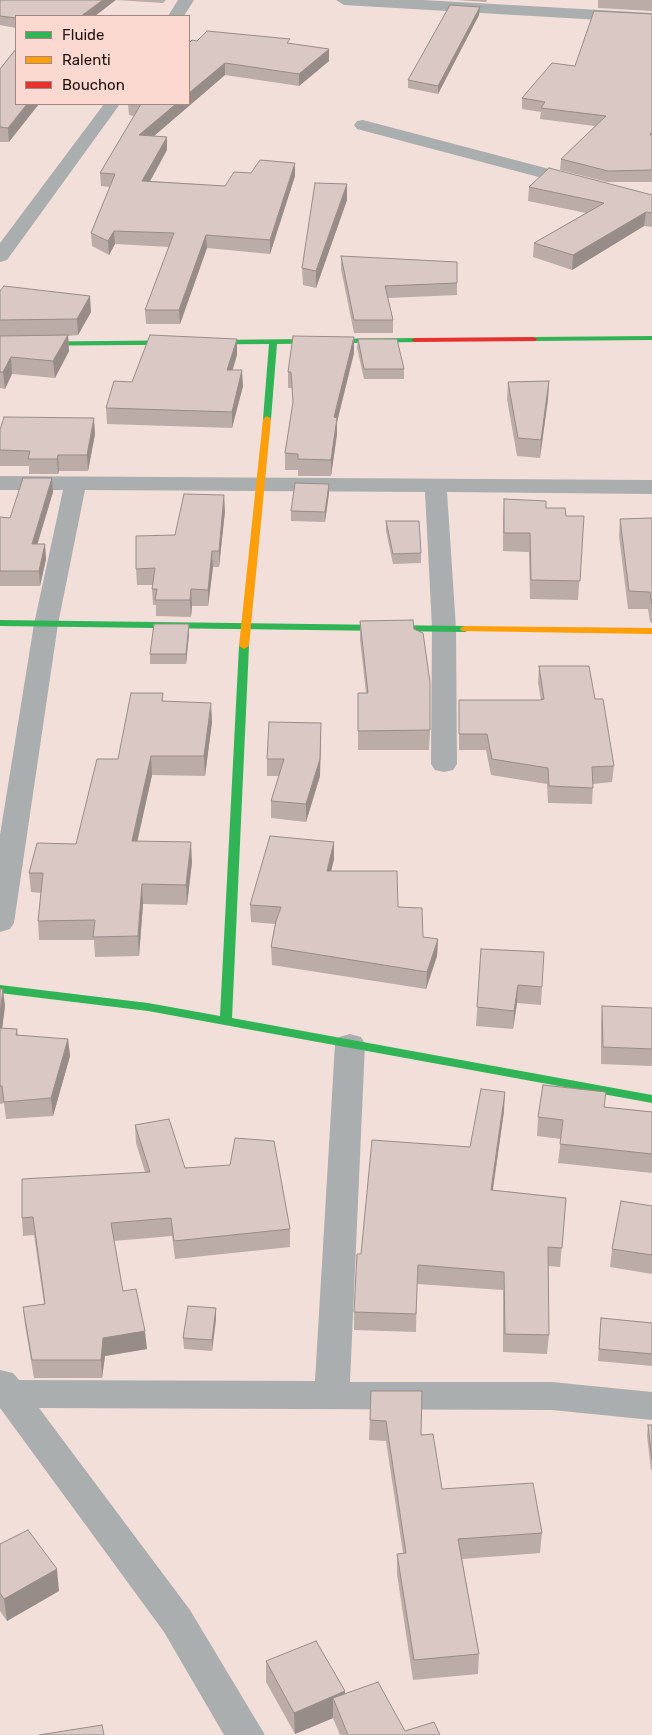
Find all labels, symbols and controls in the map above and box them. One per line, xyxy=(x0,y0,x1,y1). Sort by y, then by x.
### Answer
legend xyxy=(15,15,190,105)
text: Fluide xyxy=(62,26,104,44)
text: Ralenti xyxy=(62,51,111,69)
text: Bouchon xyxy=(62,76,125,94)

